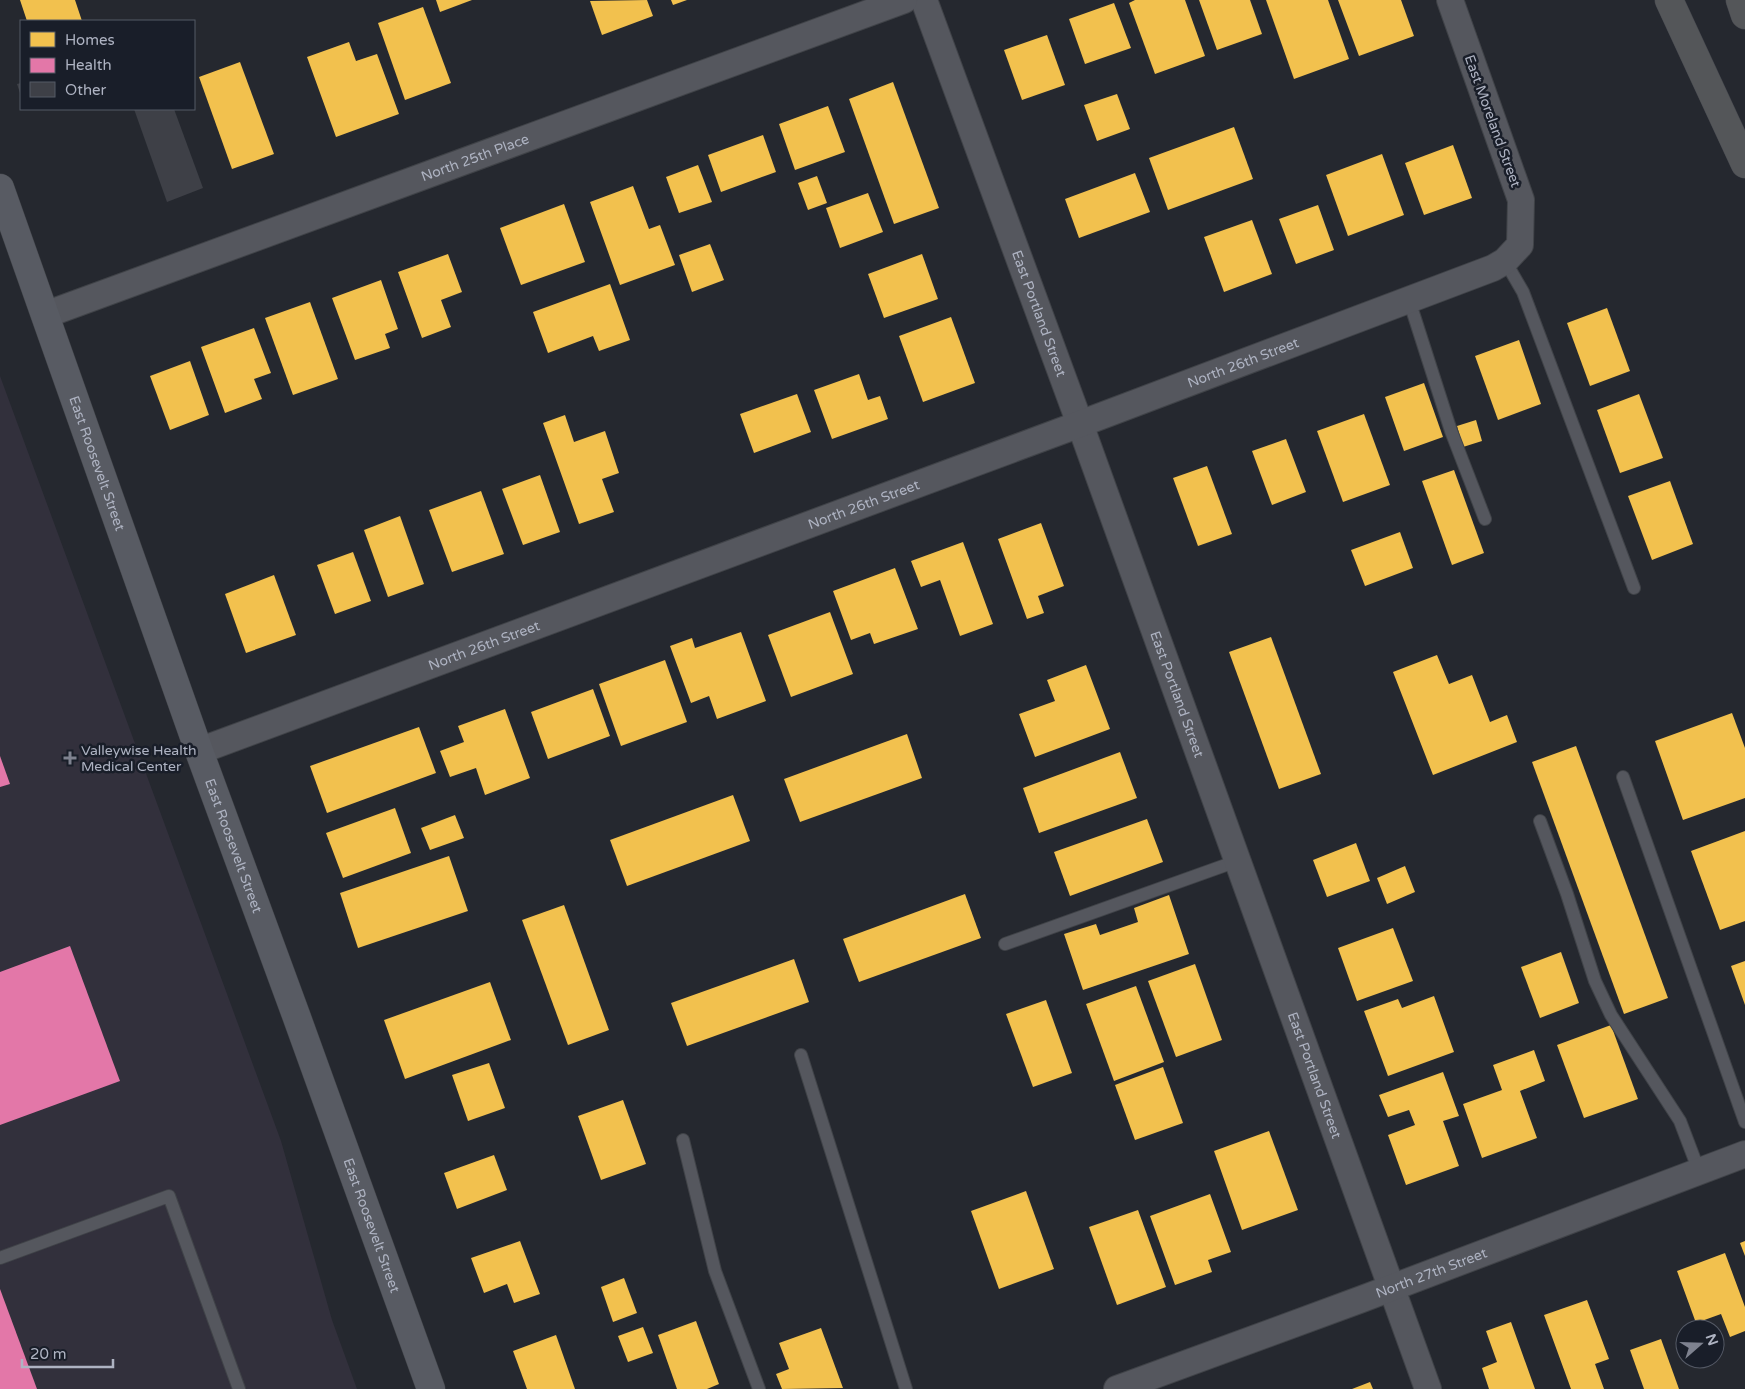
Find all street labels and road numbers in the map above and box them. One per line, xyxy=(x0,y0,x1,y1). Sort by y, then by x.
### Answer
street label: East Moreland Street xyxy=(1461,53,1525,190)
street label: North 25th Place xyxy=(419,130,532,185)
street label: East Portland Street xyxy=(1008,248,1070,380)
street label: North 26th Street xyxy=(1185,334,1302,392)
street label: East Roosevelt Street xyxy=(65,394,129,534)
street label: North 26th Street xyxy=(806,476,923,533)
street label: North 26th Street xyxy=(426,617,543,674)
street label: East Portland Street xyxy=(1146,629,1208,761)
street label: East Roosevelt Street xyxy=(201,776,266,916)
street label: East Portland Street xyxy=(1284,1010,1345,1142)
street label: East Roosevelt Street xyxy=(339,1156,404,1296)
street label: North 27th Street xyxy=(1373,1244,1490,1302)

